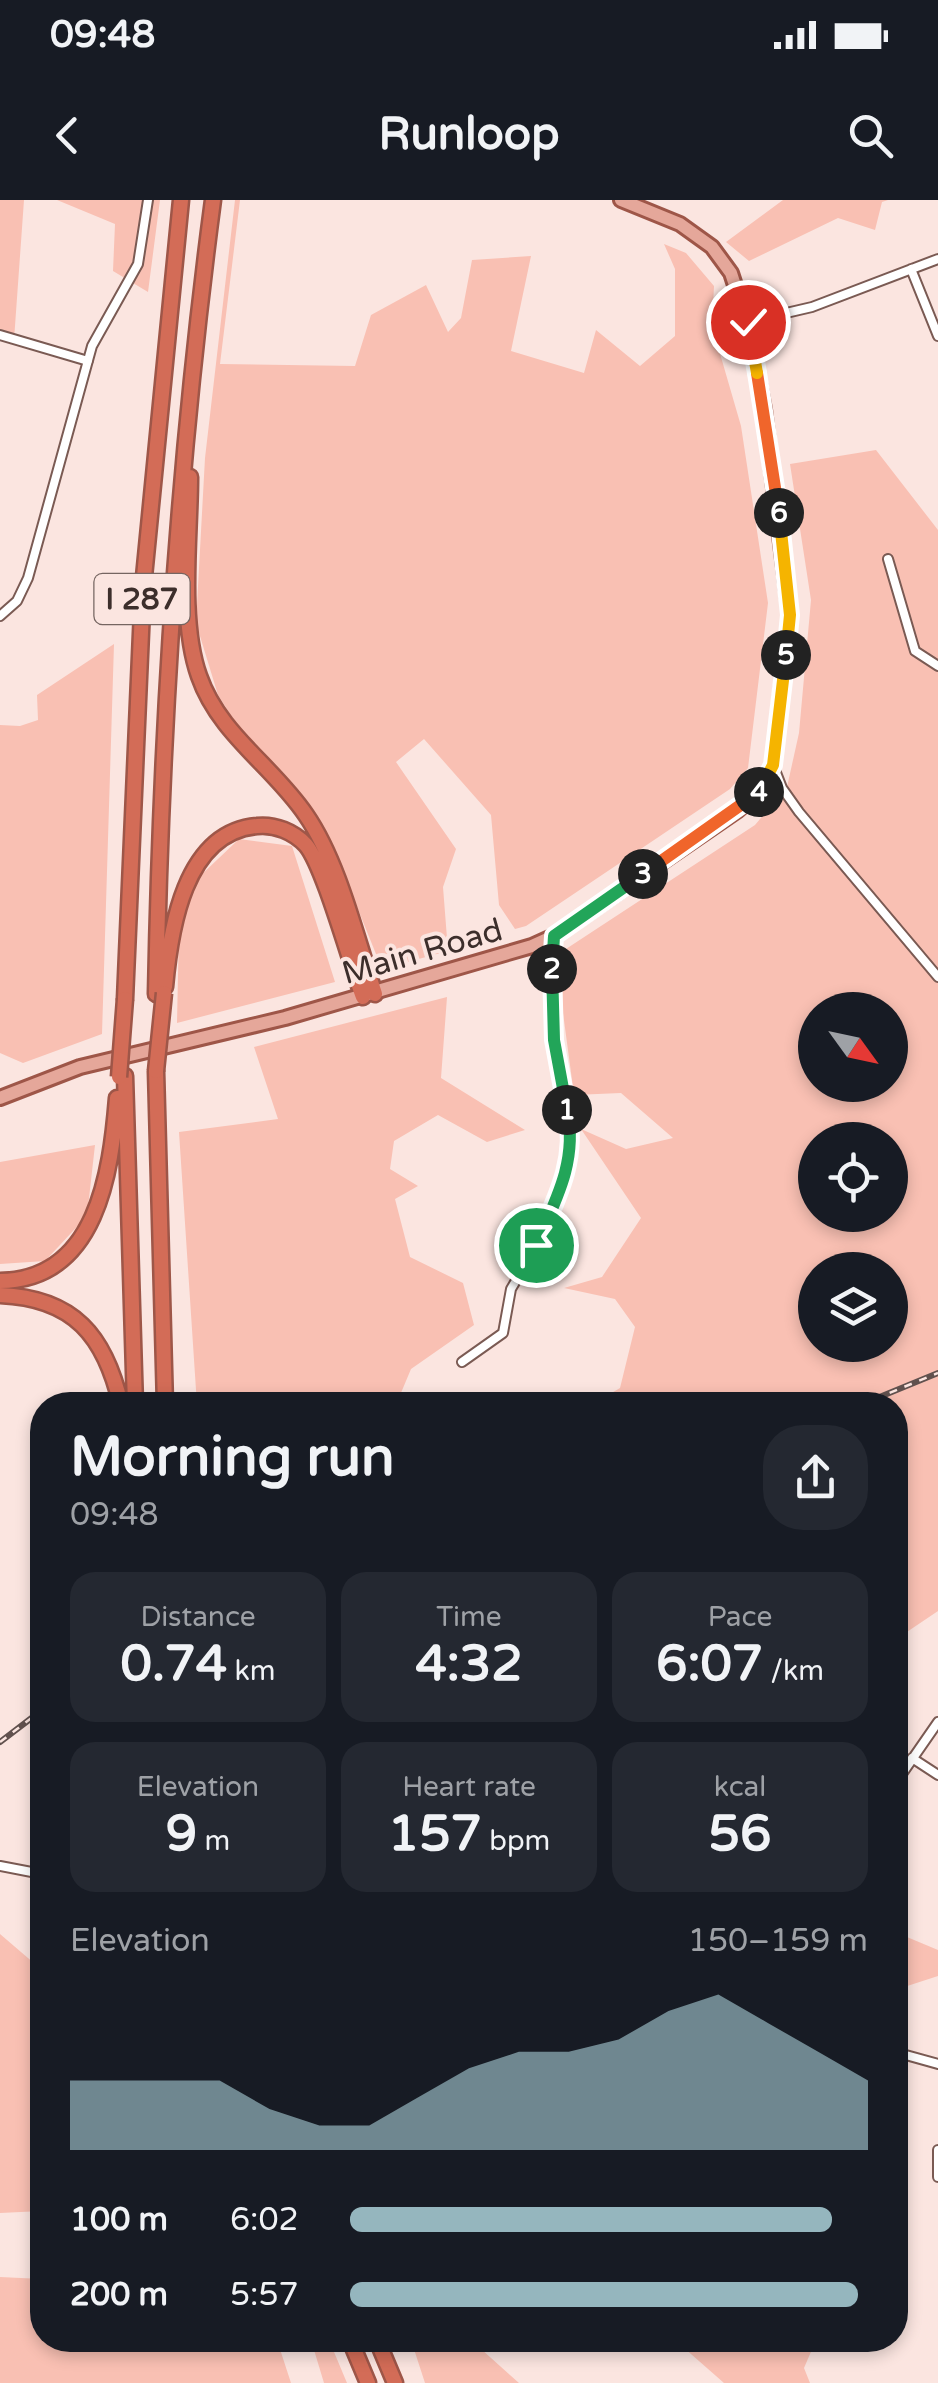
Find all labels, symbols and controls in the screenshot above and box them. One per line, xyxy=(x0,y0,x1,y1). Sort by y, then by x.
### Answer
text: 09:48 xyxy=(50,12,155,58)
icon: back xyxy=(40,108,95,163)
text: Runloop xyxy=(378,108,560,162)
icon: search xyxy=(843,108,898,163)
pin xyxy=(706,280,791,365)
icon: check xyxy=(721,295,776,350)
pin: 6 xyxy=(754,488,804,538)
text: 6 xyxy=(770,496,788,530)
road number: I 287 xyxy=(94,574,190,624)
pin: 5 xyxy=(761,630,811,680)
text: 5 xyxy=(777,638,795,672)
pin: 4 xyxy=(734,767,784,817)
text: 4 xyxy=(750,775,768,809)
pin: 3 xyxy=(618,849,668,899)
text: 3 xyxy=(634,857,652,891)
street label: Main Road xyxy=(338,911,507,993)
pin: 2 xyxy=(527,944,577,994)
text: 2 xyxy=(543,952,561,986)
north arrow xyxy=(798,992,908,1102)
map controls xyxy=(798,992,908,1362)
pin: 1 xyxy=(542,1085,592,1135)
text: 1 xyxy=(558,1093,576,1127)
button: locate xyxy=(798,1122,908,1232)
pin xyxy=(494,1203,579,1288)
icon: arrive xyxy=(509,1218,564,1273)
button: layers xyxy=(798,1252,908,1362)
text: Morning run xyxy=(70,1425,395,1491)
button: share xyxy=(763,1425,868,1530)
text: 09:48 xyxy=(70,1496,159,1534)
text: Distance xyxy=(140,1600,256,1634)
text: Time xyxy=(436,1600,502,1634)
text: Pace xyxy=(708,1600,772,1634)
text: 0.74 xyxy=(121,1634,227,1694)
text: 4:32 xyxy=(415,1634,523,1694)
text: 6:07 xyxy=(656,1634,763,1694)
text: km xyxy=(227,1654,275,1688)
text: /km xyxy=(763,1654,824,1688)
text: Elevation xyxy=(137,1770,259,1804)
text: Heart rate xyxy=(402,1770,536,1804)
text: kcal xyxy=(714,1770,766,1804)
text: 9 xyxy=(166,1804,197,1864)
text: 157 xyxy=(388,1804,482,1864)
text: 56 xyxy=(709,1804,771,1864)
text: m xyxy=(197,1824,230,1858)
text: bpm xyxy=(482,1824,550,1858)
text: Elevation xyxy=(70,1922,210,1960)
text: 150–159 m xyxy=(688,1922,868,1960)
text: 100 m xyxy=(70,2201,168,2239)
text: 6:02 xyxy=(230,2201,299,2239)
text: 200 m xyxy=(70,2276,168,2314)
text: 5:57 xyxy=(230,2276,299,2314)

